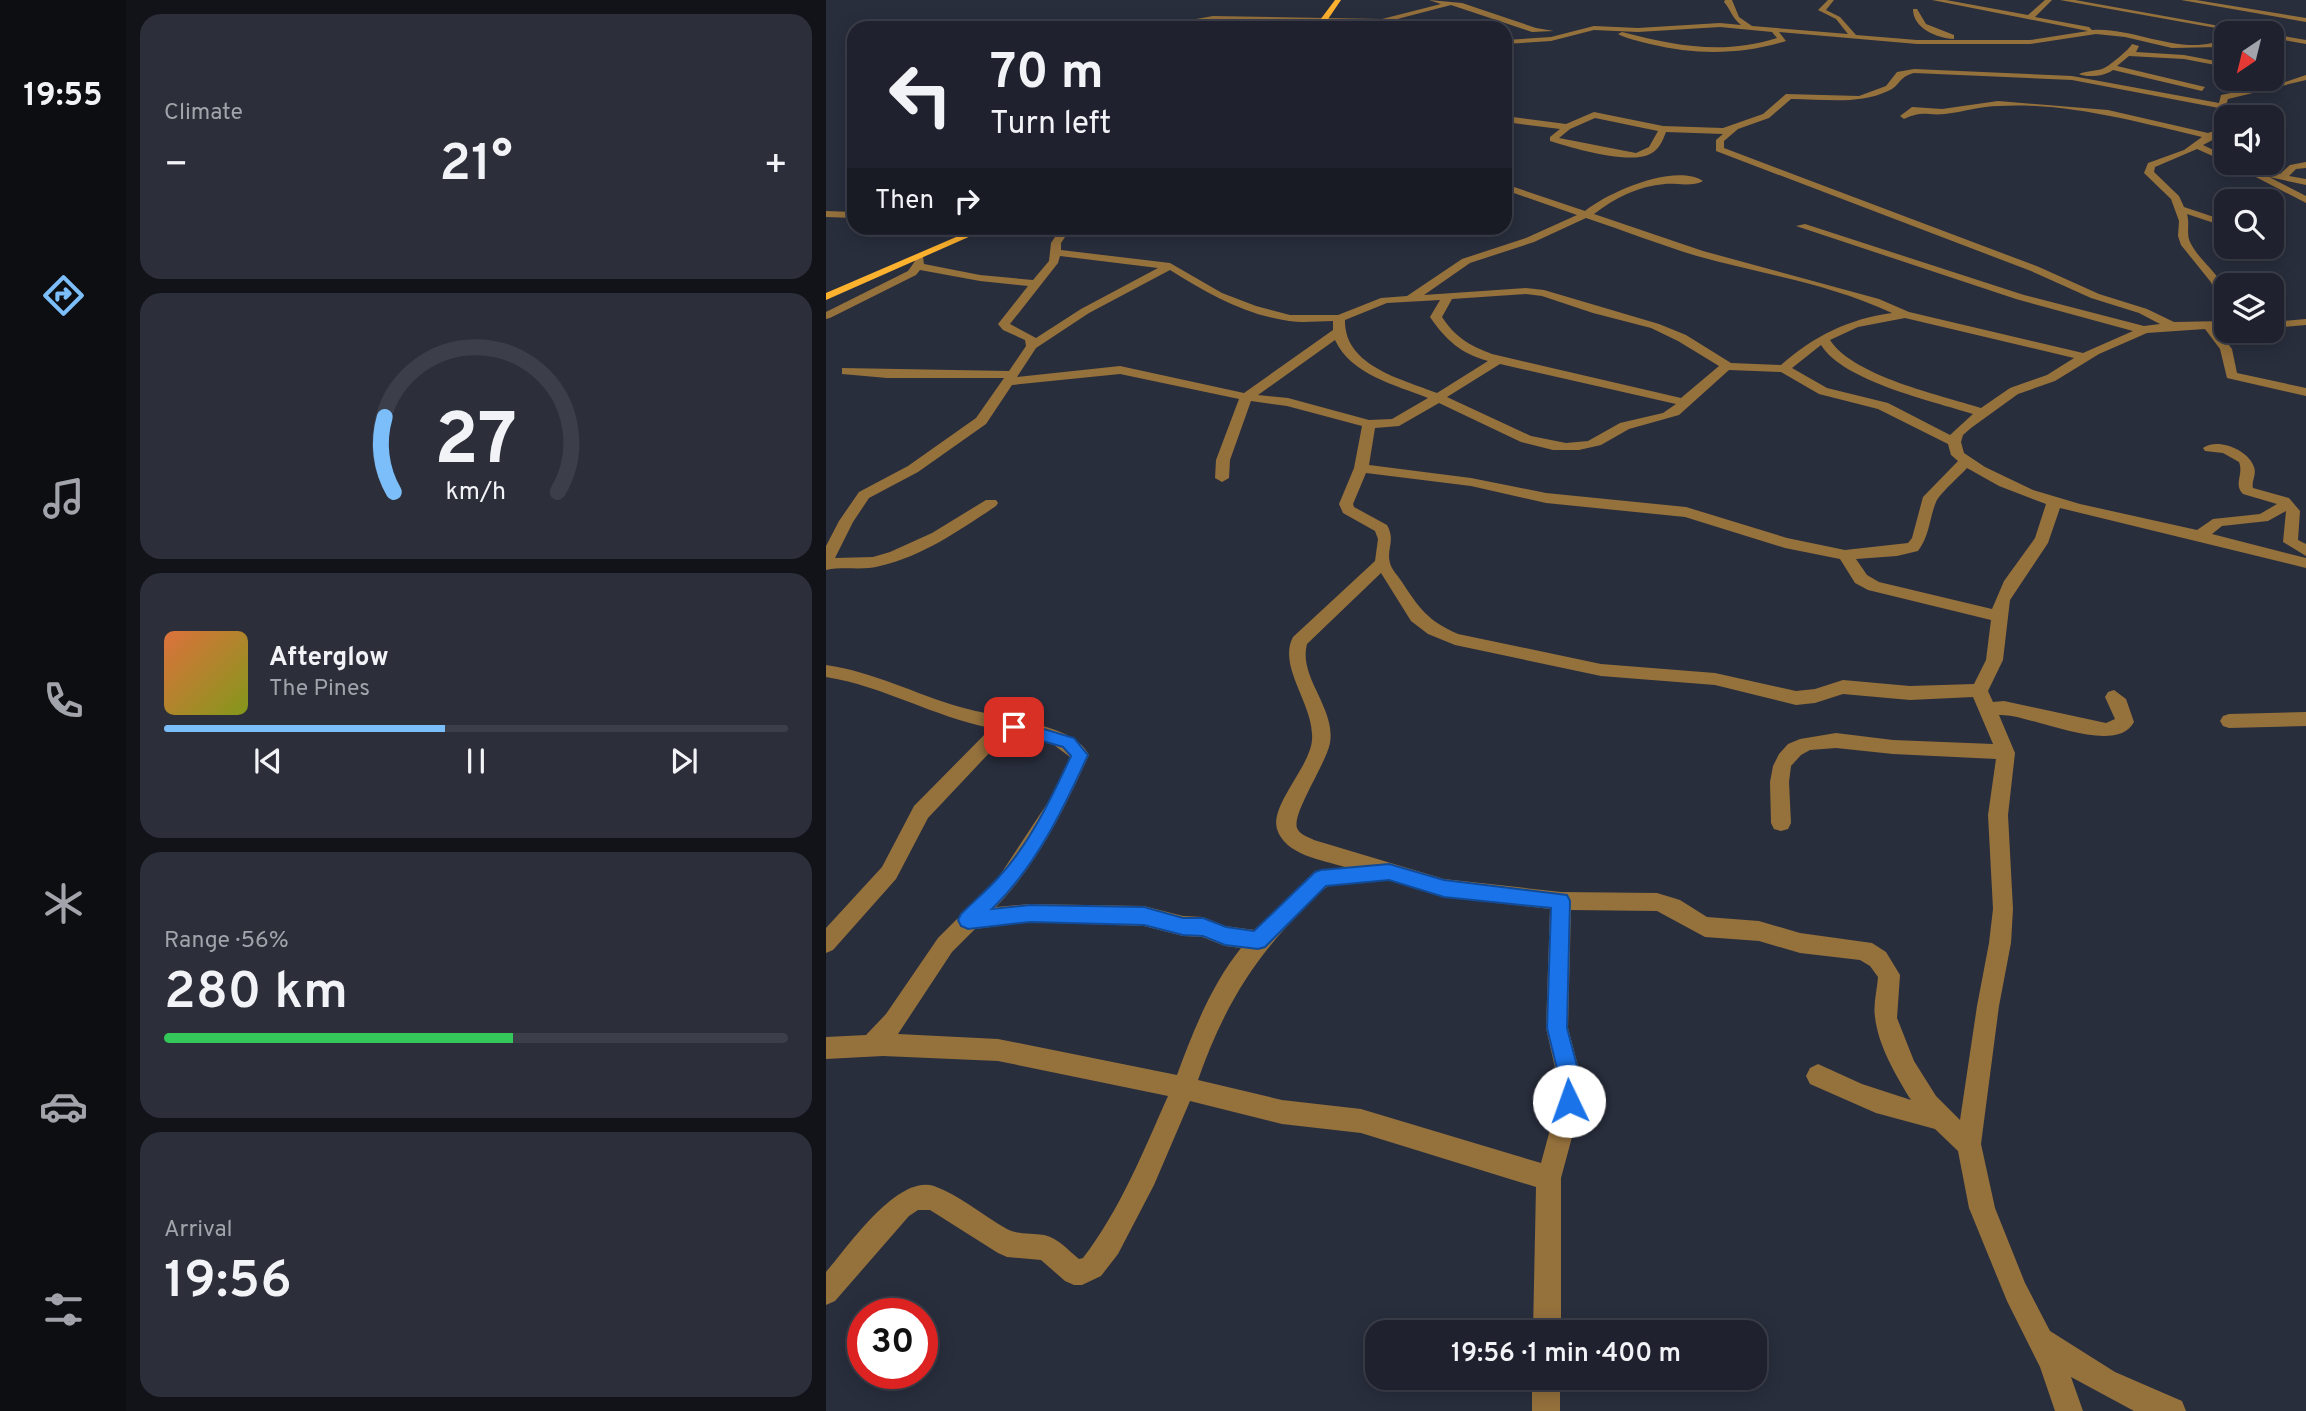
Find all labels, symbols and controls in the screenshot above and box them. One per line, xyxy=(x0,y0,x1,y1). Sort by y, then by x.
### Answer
north arrow xyxy=(2214,21,2284,91)
map controls xyxy=(2214,21,2284,343)
text: 70 m xyxy=(990,44,1104,106)
icon: left xyxy=(875,49,966,140)
text: 19:55 xyxy=(23,77,103,117)
text: Climate xyxy=(164,99,243,128)
text: Turn left xyxy=(990,105,1111,145)
button: sound xyxy=(2214,105,2284,175)
text: 21° xyxy=(439,133,513,199)
text: − xyxy=(164,142,189,191)
text: + xyxy=(763,142,788,191)
icon: right xyxy=(948,182,986,220)
text: Then xyxy=(875,185,934,218)
button: search xyxy=(2214,189,2284,259)
icon: directions xyxy=(39,271,88,320)
button: layers xyxy=(2214,273,2284,343)
text: 27 xyxy=(435,399,517,491)
icon: music xyxy=(39,474,88,523)
text: km/h xyxy=(446,477,506,509)
text: Afterglow xyxy=(269,642,389,675)
text: The Pines xyxy=(269,675,370,704)
icon: phone xyxy=(39,676,88,725)
pin xyxy=(984,697,1044,757)
icon: arrive xyxy=(995,708,1033,746)
icon: previous xyxy=(249,742,287,780)
icon: pause xyxy=(457,742,495,780)
icon: next xyxy=(665,742,703,780)
icon: climate xyxy=(39,879,88,928)
text: Range · 56% xyxy=(164,927,289,956)
text: 280 km xyxy=(164,961,348,1027)
position arrow xyxy=(1532,1064,1606,1138)
icon: car xyxy=(39,1082,88,1131)
text: Arrival xyxy=(164,1216,233,1245)
text: 19:56 xyxy=(164,1250,292,1316)
icon: filters xyxy=(39,1285,88,1334)
speed limit sign: 30 xyxy=(847,1298,938,1389)
text: 19:56 · 1 min · 400 m xyxy=(1451,1338,1681,1371)

